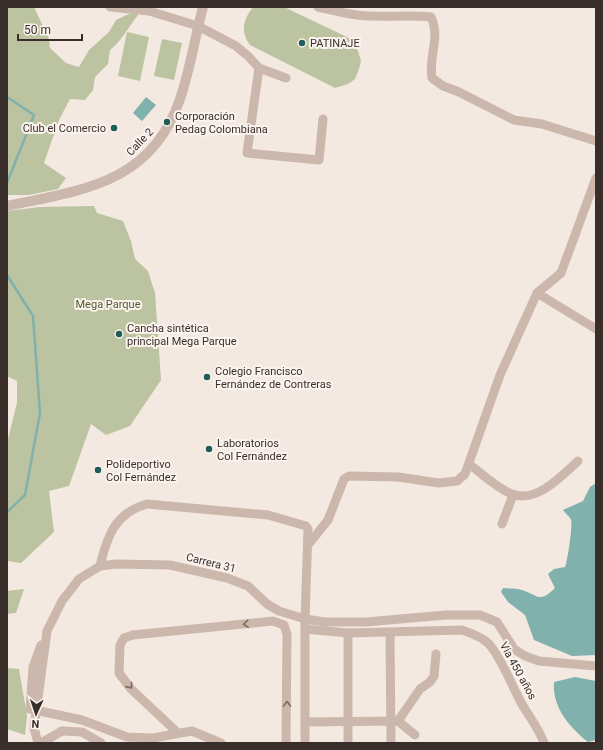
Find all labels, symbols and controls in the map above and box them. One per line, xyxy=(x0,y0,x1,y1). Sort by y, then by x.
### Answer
scale bar xyxy=(18,16,82,42)
text: 50 m xyxy=(24,23,51,37)
place label: PATINAJE xyxy=(310,37,360,50)
marker: PATINAJE xyxy=(297,38,307,48)
place label: Corporación Pedag Colombiana xyxy=(175,110,268,136)
marker: Corporación Pedag Colombiana xyxy=(162,117,172,127)
place label: Club el Comercio xyxy=(23,122,106,135)
marker: Club el Comercio xyxy=(109,123,119,133)
street label: Calle 2 xyxy=(124,126,156,158)
park label: Mega Parque xyxy=(76,298,141,311)
place label: Cancha sintética principal Mega Parque xyxy=(127,322,237,348)
marker: Cancha sintética principal Mega Parque xyxy=(114,329,124,339)
place label: Colegio Francisco Fernández de Contreras xyxy=(215,365,332,391)
marker: Colegio Francisco Fernández de Contreras xyxy=(202,372,212,382)
place label: Laboratorios Col Fernández xyxy=(217,437,288,463)
marker: Laboratorios Col Fernández xyxy=(204,444,214,454)
place label: Polideportivo Col Fernández xyxy=(106,458,177,484)
marker: Polideportivo Col Fernández xyxy=(93,465,103,475)
street label: Carrera 31 xyxy=(185,551,237,575)
one-way arrow xyxy=(243,619,249,628)
street label: Via 450 años xyxy=(497,640,539,702)
one-way arrow xyxy=(125,682,132,689)
north arrow xyxy=(16,694,56,734)
one-way arrow xyxy=(283,701,291,707)
text: N xyxy=(31,717,40,730)

